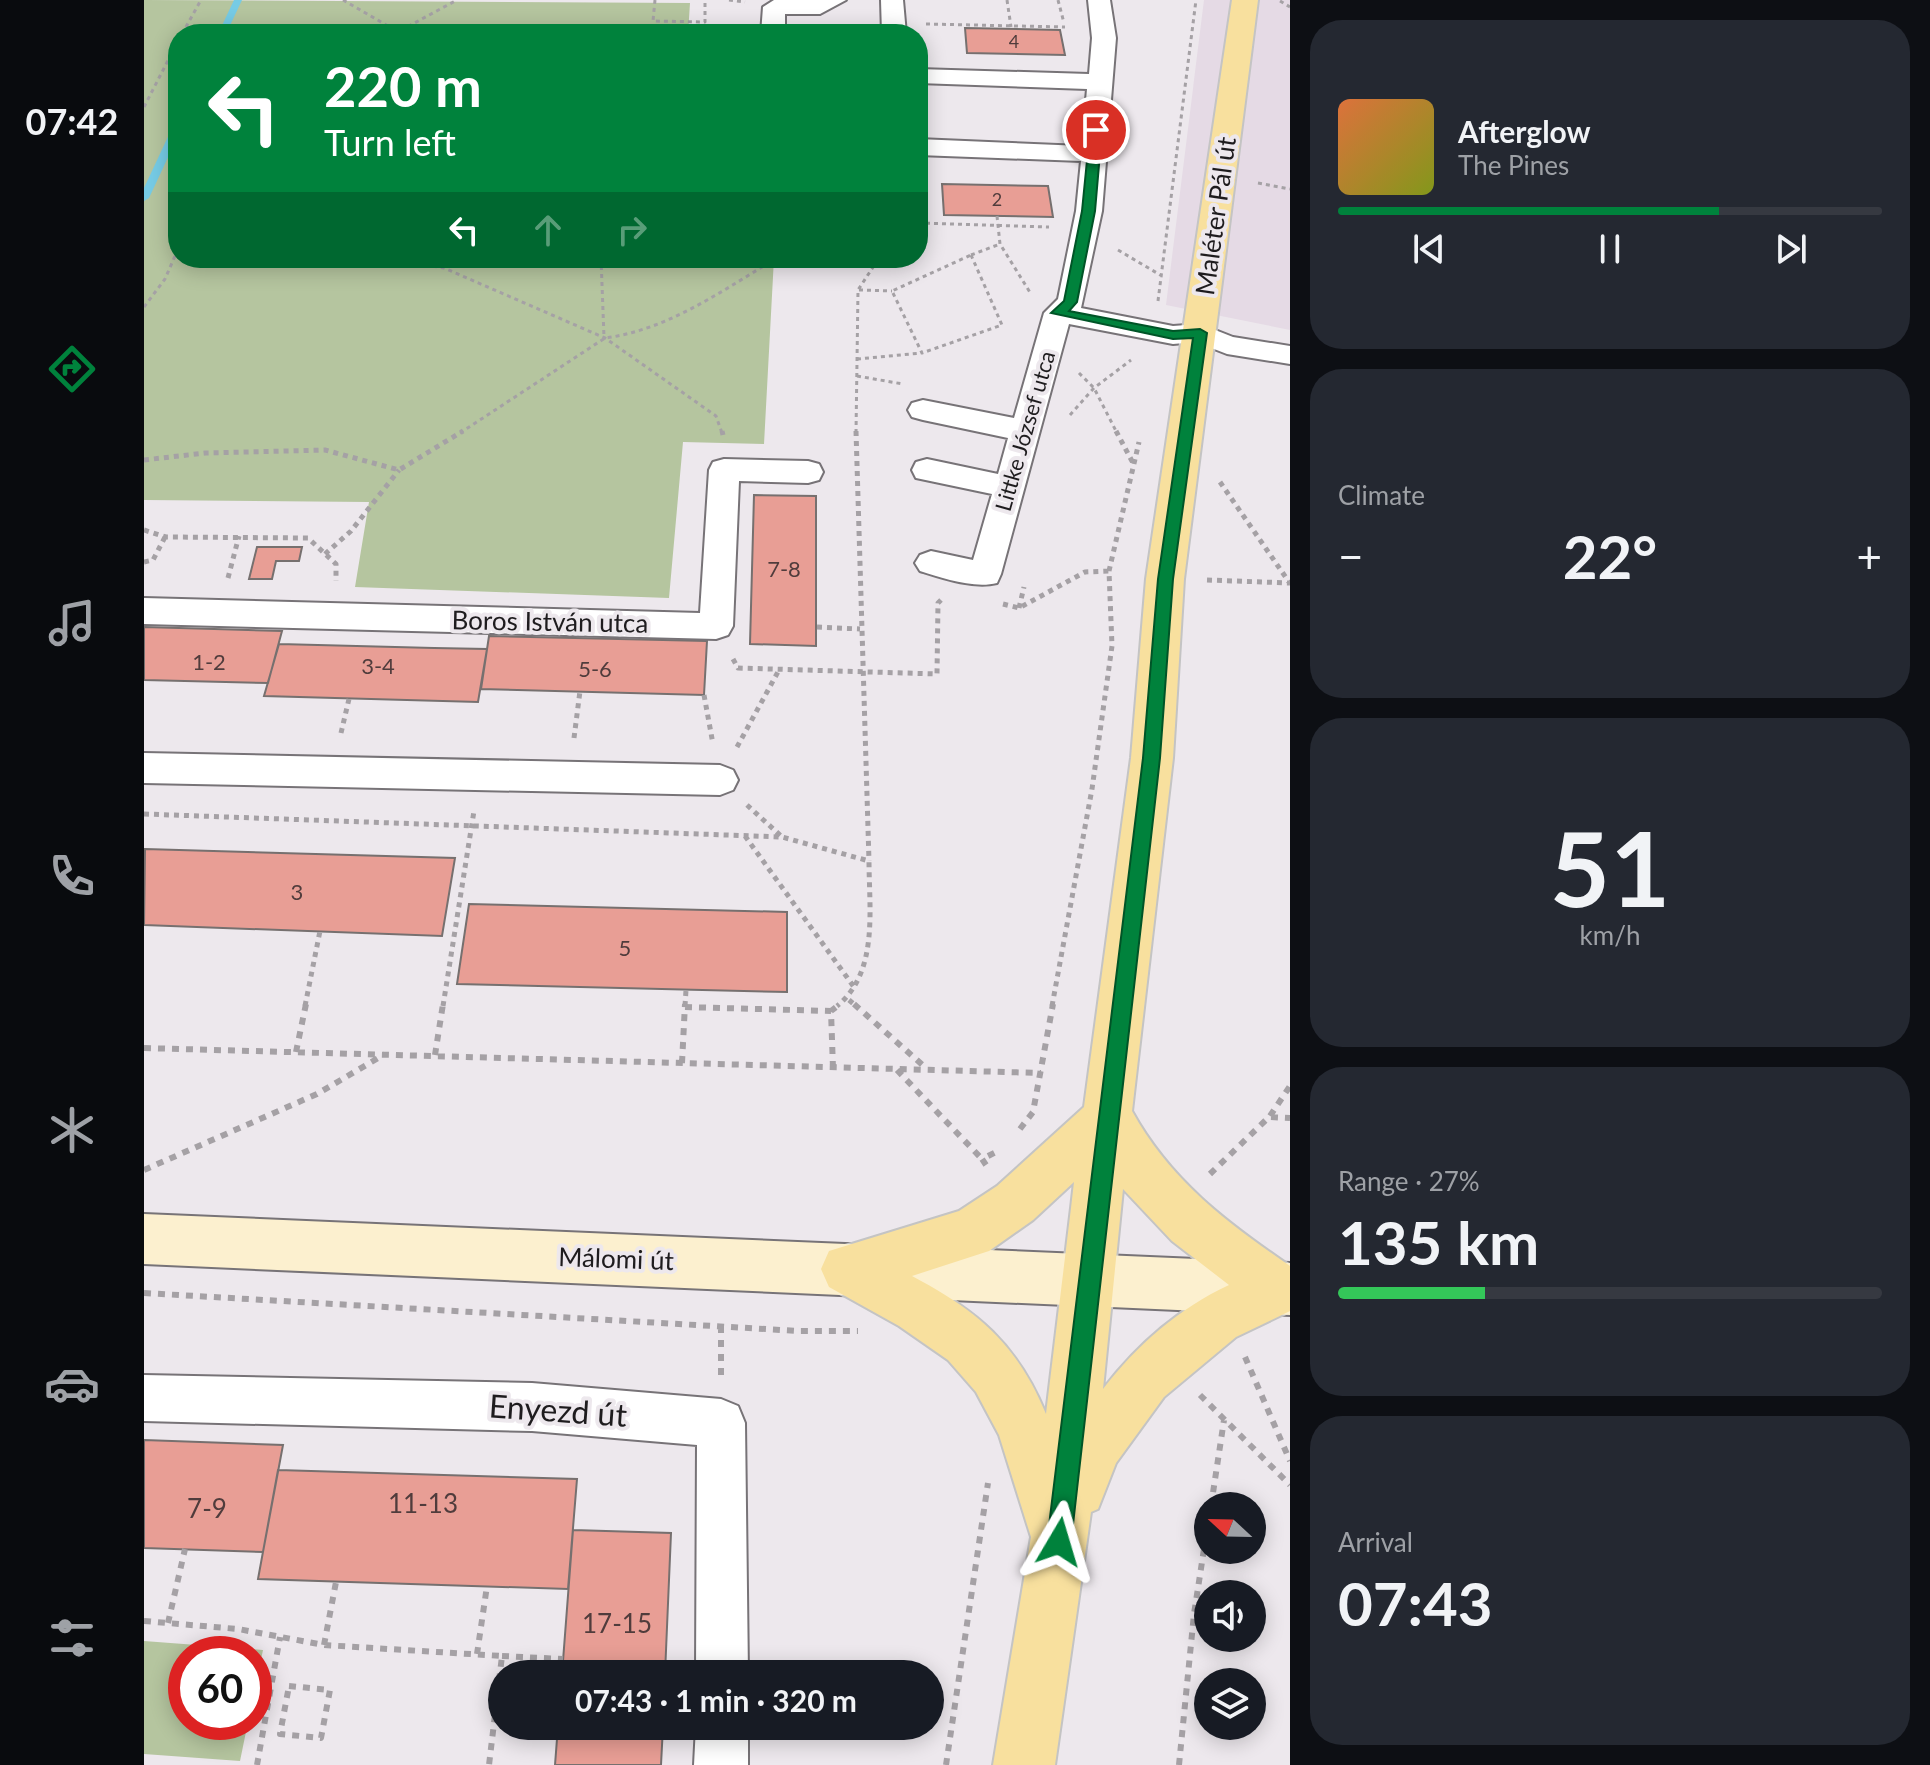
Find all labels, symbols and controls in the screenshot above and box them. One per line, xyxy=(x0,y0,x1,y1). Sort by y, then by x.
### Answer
house number: 4 xyxy=(1009,30,1019,52)
text: 220 m xyxy=(324,52,482,119)
icon: left xyxy=(192,56,296,160)
pin xyxy=(1062,96,1130,164)
text: 07:42 xyxy=(26,99,118,143)
icon: arrive xyxy=(1074,108,1118,152)
text: Afterglow xyxy=(1458,113,1591,149)
text: Turn left xyxy=(324,120,456,164)
street label: Maléter Pál út xyxy=(1188,134,1242,297)
text: The Pines xyxy=(1458,149,1569,181)
house number: 2 xyxy=(992,188,1002,210)
icon: left xyxy=(442,208,486,252)
icon: ahead xyxy=(526,208,570,252)
icon: right xyxy=(610,208,654,252)
icon: previous xyxy=(1407,227,1451,271)
icon: pause xyxy=(1588,227,1632,271)
icon: next xyxy=(1769,227,1813,271)
icon: directions xyxy=(44,341,100,397)
street label: Littke József utca xyxy=(989,348,1060,514)
text: Climate xyxy=(1338,479,1425,511)
text: 22° xyxy=(1563,520,1657,592)
text: − xyxy=(1338,530,1364,582)
text: + xyxy=(1856,530,1882,582)
house number: 7-8 xyxy=(767,555,801,582)
icon: music xyxy=(44,595,100,651)
street label: Boros István utca xyxy=(451,603,649,639)
house number: 1-2 xyxy=(192,648,226,675)
house number: 3-4 xyxy=(361,652,395,679)
house number: 5-6 xyxy=(578,655,612,682)
text: 51 xyxy=(1550,804,1670,929)
icon: phone xyxy=(44,848,100,904)
house number: 3 xyxy=(291,878,303,905)
text: km/h xyxy=(1580,919,1640,951)
house number: 5 xyxy=(619,934,631,961)
icon: climate xyxy=(44,1102,100,1158)
text: Range · 27% xyxy=(1338,1165,1480,1197)
text: 135 km xyxy=(1338,1206,1539,1278)
street label: Málomi út xyxy=(558,1240,675,1276)
icon: car xyxy=(44,1356,100,1412)
street label: Enyezd út xyxy=(488,1385,629,1434)
house number: 11-13 xyxy=(388,1487,458,1519)
house number: 7-9 xyxy=(187,1492,227,1524)
north arrow xyxy=(1194,1492,1266,1564)
map controls xyxy=(1194,1492,1266,1740)
position arrow xyxy=(1017,1500,1101,1584)
text: Arrival xyxy=(1338,1526,1413,1558)
text: 07:43 xyxy=(1338,1567,1493,1639)
button: sound xyxy=(1194,1580,1266,1652)
house number: 17-15 xyxy=(582,1607,652,1639)
icon: filters xyxy=(44,1610,100,1666)
speed limit sign: 60 xyxy=(168,1636,272,1740)
button: layers xyxy=(1194,1668,1266,1740)
text: 07:43 · 1 min · 320 m xyxy=(575,1682,857,1718)

